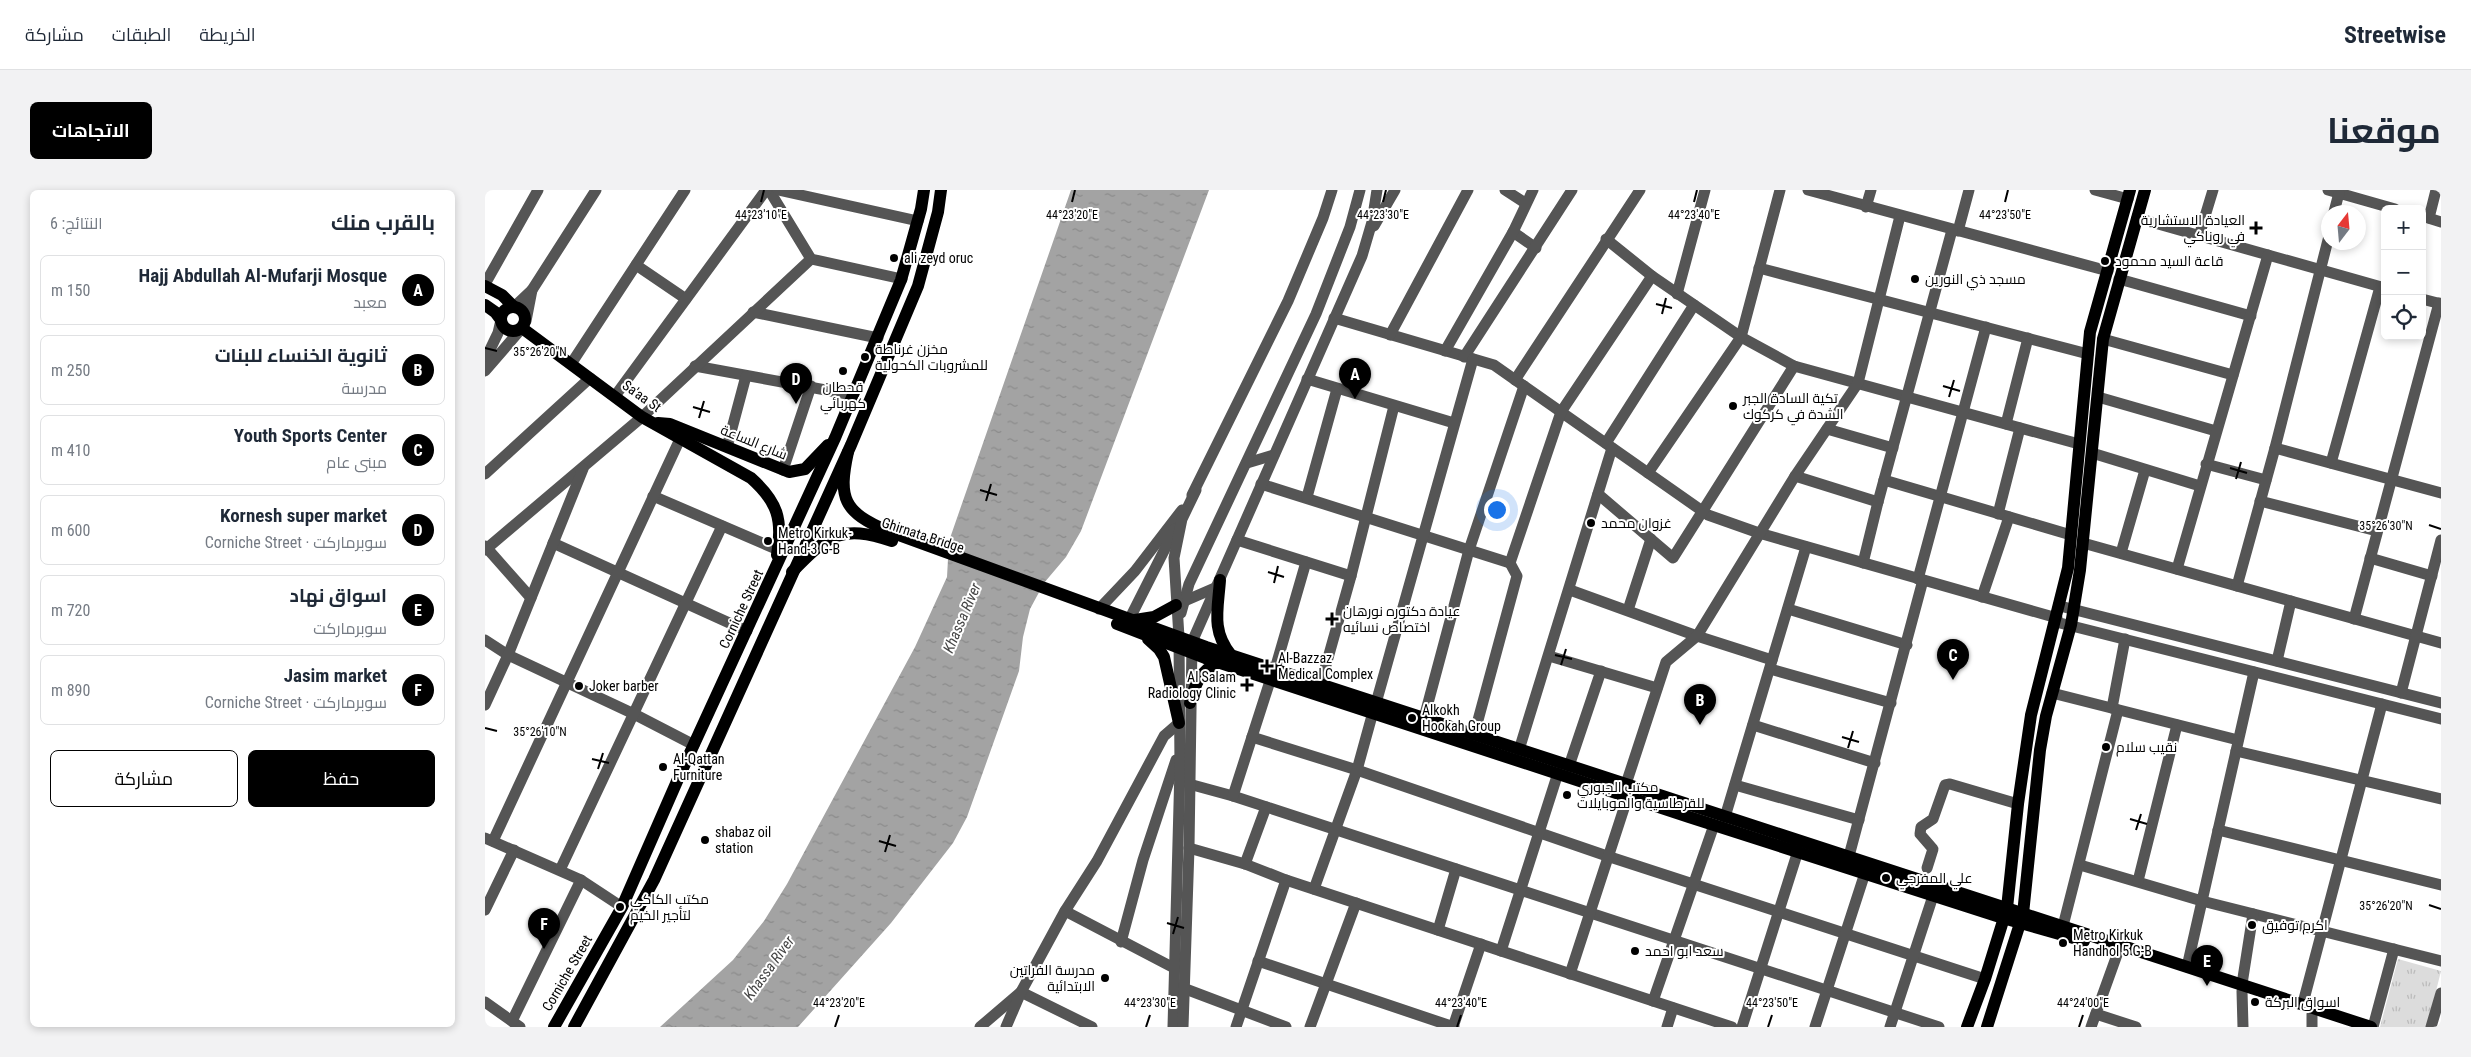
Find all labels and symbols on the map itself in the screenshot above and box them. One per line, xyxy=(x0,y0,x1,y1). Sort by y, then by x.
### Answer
north arrow xyxy=(2321,205,2366,250)
text: 44°23'10"E xyxy=(735,208,787,222)
text: 44°23'20"E xyxy=(1046,208,1098,222)
text: 44°23'30"E xyxy=(1357,208,1409,222)
text: 44°23'40"E xyxy=(1668,208,1720,222)
text: 44°23'50"E xyxy=(1979,208,2031,222)
place label: العيادة الاستشارية في روناكي xyxy=(2141,212,2245,248)
marker: العيادة الاستشارية في روناكي xyxy=(2249,221,2263,235)
place label: ali zeyd oruc xyxy=(904,250,973,266)
marker: ali zeyd oruc xyxy=(888,252,900,264)
place label: قاعة السيد محمود xyxy=(2115,253,2223,269)
marker: قاعة السيد محمود xyxy=(2099,255,2111,267)
place label: مسجد ذي النورين xyxy=(1925,271,2026,291)
marker: مسجد ذي النورين xyxy=(1909,273,1921,285)
place label: مخزن غرناطة للمشروبات الكحولية xyxy=(875,341,988,373)
text: 35°26'20"N xyxy=(513,345,567,359)
marker: مخزن غرناطة للمشروبات الكحولية xyxy=(859,351,871,363)
pin: A xyxy=(1339,358,1371,399)
pin: D xyxy=(780,363,812,404)
marker: قحطان كهربائي xyxy=(837,365,849,377)
street label: Sa'aa St xyxy=(620,377,664,415)
place label: قحطان كهربائي xyxy=(820,379,866,415)
place label: تكية السادة الجبر الشدة في كركوك xyxy=(1742,390,1844,426)
marker: تكية السادة الجبر الشدة في كركوك xyxy=(1727,400,1739,412)
street label: شارع الساعة xyxy=(718,421,790,464)
your location xyxy=(1484,497,1510,523)
street label: Ghirnata Bridge xyxy=(880,514,967,556)
place label: غزوان محمد xyxy=(1601,515,1672,531)
marker: غزوان محمد xyxy=(1585,517,1597,529)
text: 35°26'30"N xyxy=(2359,519,2413,533)
place label: Metro Kirkuk- Hand-3 G-B xyxy=(778,525,852,557)
marker: Metro Kirkuk- Hand-3 G-B xyxy=(762,535,774,547)
street label: Corniche Street xyxy=(716,567,766,651)
water label: Khassa River xyxy=(939,580,985,656)
place label: عيادة دكتوره نورهان اختصاص نسائيه xyxy=(1343,603,1461,635)
marker: عيادة دكتوره نورهان اختصاص نسائيه xyxy=(1325,612,1339,626)
pin: C xyxy=(1937,639,1969,680)
place label: Al-Bazzaz Medical Complex xyxy=(1278,650,1373,682)
marker: Al-Bazzaz Medical Complex xyxy=(1260,659,1274,673)
place label: Al Salam Radiology Clinic xyxy=(1148,669,1236,701)
place label: Joker barber xyxy=(589,678,659,694)
marker: Al Salam Radiology Clinic xyxy=(1240,678,1254,692)
marker: Joker barber xyxy=(573,680,585,692)
pin: B xyxy=(1684,684,1716,725)
place label: Alkokh Hookah Group xyxy=(1422,702,1501,734)
marker: Alkokh Hookah Group xyxy=(1406,712,1418,724)
text: 35°26'10"N xyxy=(513,725,567,739)
place label: نقيب سلام xyxy=(2116,739,2177,757)
marker: نقيب سلام xyxy=(2100,741,2112,753)
place label: Al-Qattan Furniture xyxy=(673,751,725,783)
marker: Al-Qattan Furniture xyxy=(657,761,669,773)
place label: مكتب الجبوري للقرطاسية والموبايلات xyxy=(1577,779,1705,811)
marker: مكتب الجبوري للقرطاسية والموبايلات xyxy=(1561,789,1573,801)
place label: shabaz oil station xyxy=(715,824,771,856)
marker: shabaz oil station xyxy=(699,834,711,846)
place label: علي المفرجي xyxy=(1896,870,1973,890)
marker: علي المفرجي xyxy=(1880,872,1892,884)
place label: مكتب الكاكي لتأجير الخيم xyxy=(630,891,709,925)
text: 35°26'20"N xyxy=(2359,899,2413,913)
marker: مكتب الكاكي لتأجير الخيم xyxy=(614,901,626,913)
pin: F xyxy=(528,908,560,949)
place label: اكرم توفيق xyxy=(2262,917,2328,935)
marker: اكرم توفيق xyxy=(2246,919,2258,931)
place label: Metro Kirkuk Handhol 5 G-B xyxy=(2073,927,2152,959)
street label: Corniche Street xyxy=(539,932,595,1014)
water label: Khassa River xyxy=(740,932,798,1003)
marker: Metro Kirkuk Handhol 5 G-B xyxy=(2057,937,2069,949)
place label: سعد ابو احمد xyxy=(1645,943,1723,959)
marker: سعد ابو احمد xyxy=(1629,945,1641,957)
pin: E xyxy=(2191,945,2223,986)
place label: مدرسة الفراتين الابتدائية xyxy=(1010,962,1095,994)
marker: مدرسة الفراتين الابتدائية xyxy=(1099,972,1111,984)
place label: اسواق البركة xyxy=(2265,994,2340,1011)
text: 44°23'20"E xyxy=(813,996,865,1010)
text: 44°23'30"E xyxy=(1124,996,1176,1010)
text: 44°23'40"E xyxy=(1435,996,1487,1010)
text: 44°23'50"E xyxy=(1746,996,1798,1010)
text: 44°24'00"E xyxy=(2057,996,2109,1010)
marker: اسواق البركة xyxy=(2249,996,2261,1008)

